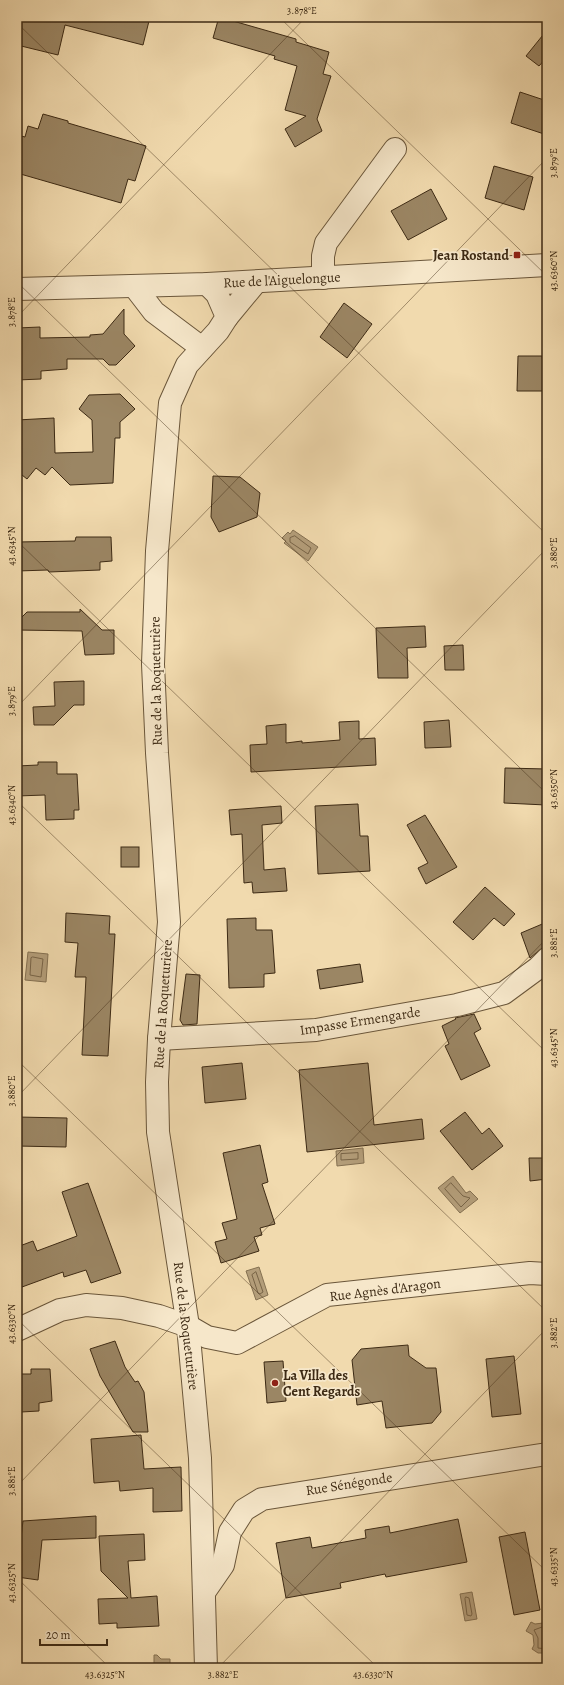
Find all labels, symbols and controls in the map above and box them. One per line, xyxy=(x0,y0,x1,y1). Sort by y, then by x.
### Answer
text: 3.878°E xyxy=(287,4,317,17)
text: 3.879°E xyxy=(547,148,560,178)
place label: Jean Rostand xyxy=(433,246,509,265)
marker: Jean Rostand xyxy=(512,250,522,260)
text: 43.6360°N xyxy=(547,251,560,291)
street label: Rue de l'Aiguelongue xyxy=(223,267,341,293)
text: 3.878°E xyxy=(5,297,18,327)
text: 43.6345°N xyxy=(5,526,18,566)
text: 3.880°E xyxy=(547,537,560,569)
street label: Rue de la Roqueturière xyxy=(145,616,167,746)
text: 3.879°E xyxy=(5,686,18,716)
text: 43.6350°N xyxy=(547,769,560,809)
text: 43.6340°N xyxy=(5,785,18,825)
text: 3.881°E xyxy=(547,928,560,958)
street label: Rue de la Roqueturière xyxy=(149,939,177,1069)
street label: Impasse Ermengarde xyxy=(298,1002,422,1040)
text: 43.6345°N xyxy=(547,1028,560,1068)
text: 3.880°E xyxy=(5,1075,18,1107)
street label: Rue de la Roqueturière xyxy=(169,1261,203,1391)
street label: Rue Agnès d'Aragon xyxy=(328,1274,442,1306)
text: 43.6330°N xyxy=(5,1304,18,1344)
text: 3.882°E xyxy=(547,1318,560,1348)
place label: La Villa des Cent Regards xyxy=(283,1366,361,1401)
marker: La Villa des Cent Regards xyxy=(270,1378,280,1388)
text: 3.881°E xyxy=(5,1466,18,1496)
street label: Rue Sénégonde xyxy=(304,1468,394,1500)
text: 43.6335°N xyxy=(547,1547,560,1587)
text: 43.6325°N xyxy=(5,1563,18,1603)
scale bar xyxy=(40,1621,107,1647)
text: 20 m xyxy=(46,1627,70,1643)
text: 43.6325°N xyxy=(85,1668,125,1681)
text: 3.882°E xyxy=(208,1668,238,1681)
text: 43.6330°N xyxy=(353,1668,393,1681)

